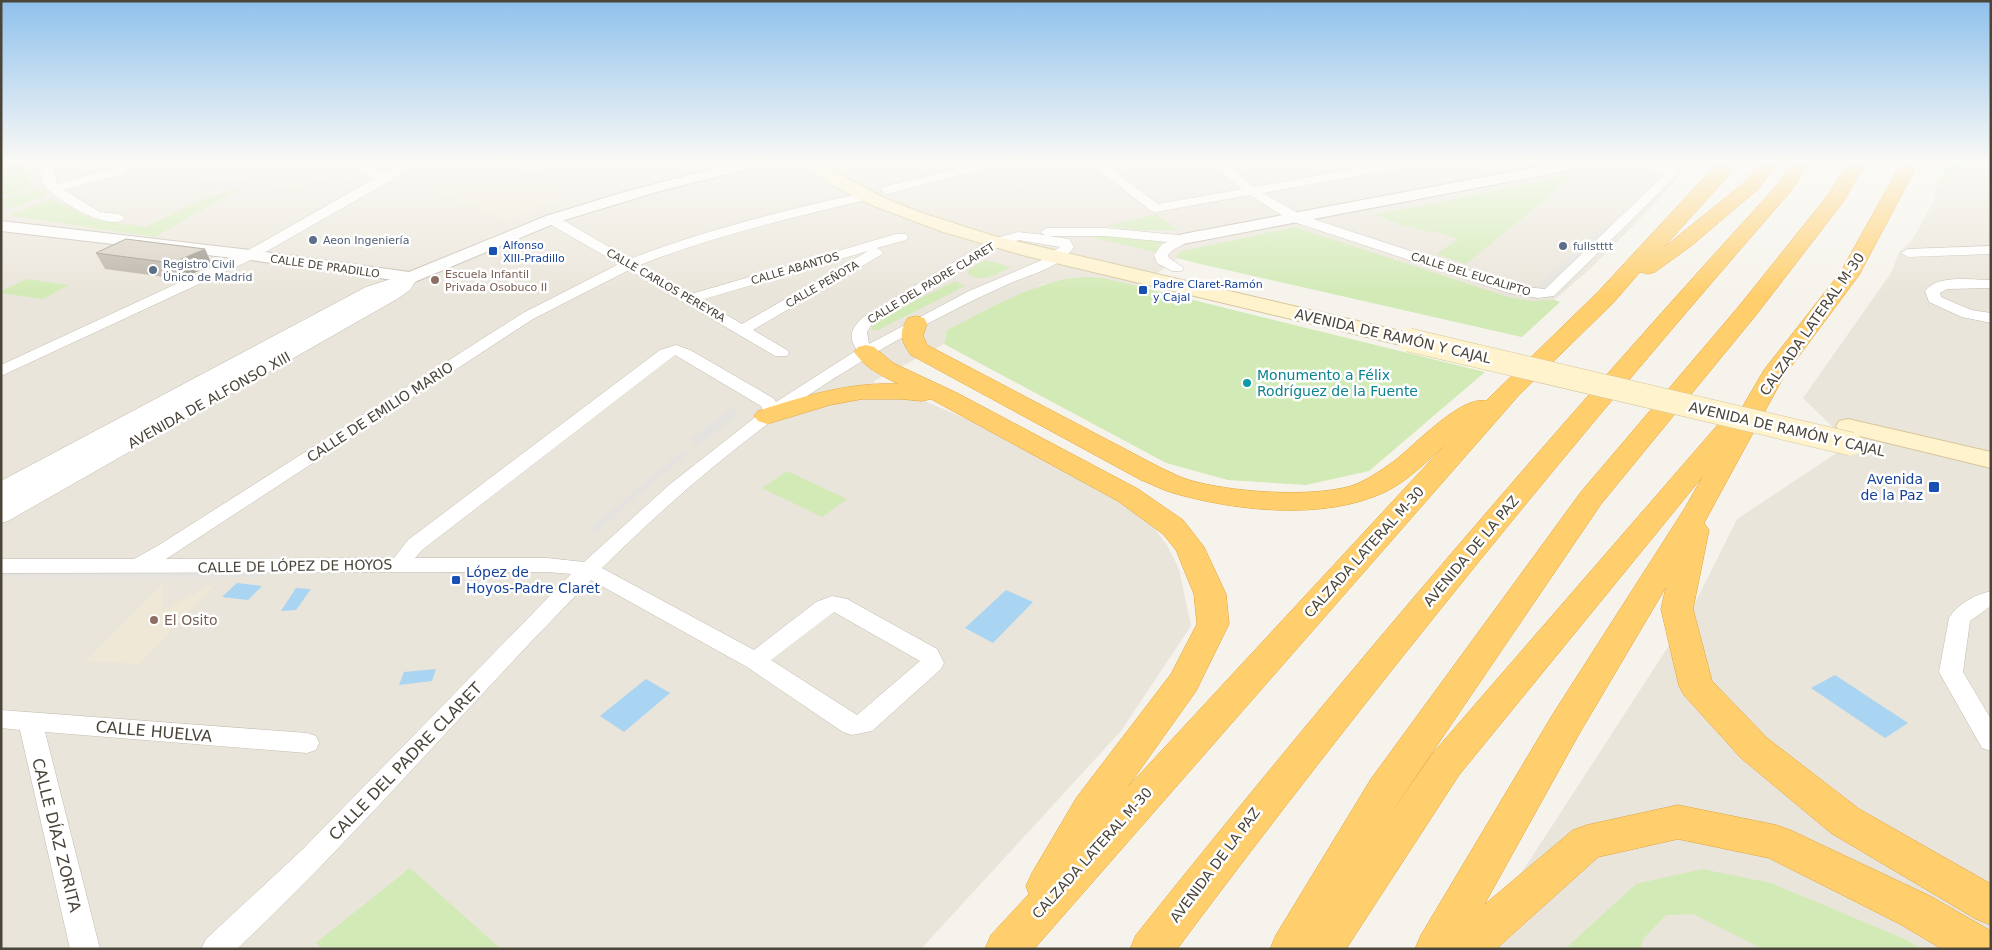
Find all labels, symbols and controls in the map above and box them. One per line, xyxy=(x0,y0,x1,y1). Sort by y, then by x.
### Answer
marker: Aeon Ingeniería xyxy=(307,234,319,246)
place label: Aeon Ingeniería xyxy=(323,234,409,247)
place label: Alfonso XIII-Pradillo xyxy=(503,239,565,265)
street label: CALLE DEL PADRE CLARET xyxy=(865,240,997,327)
marker: fullstttt xyxy=(1557,240,1569,252)
place label: fullstttt xyxy=(1573,240,1614,253)
marker: Alfonso XIII-Pradillo xyxy=(487,245,499,257)
street label: CALLE CARLOS PEREYRA xyxy=(604,246,728,325)
street label: CALZADA LATERAL M-30 xyxy=(1756,249,1868,399)
street label: CALLE ABANTOS xyxy=(750,250,841,287)
street label: CALLE DEL EUCALIPTO xyxy=(1409,250,1533,299)
street label: CALLE DE PRADILLO xyxy=(269,252,381,281)
place label: Registro Civil Único de Madrid xyxy=(163,258,252,284)
street label: CALLE PEÑOTA xyxy=(784,258,861,311)
marker: Registro Civil Único de Madrid xyxy=(147,264,159,276)
place label: Escuela Infantil Privada Osobuco II xyxy=(445,268,547,294)
marker: Escuela Infantil Privada Osobuco II xyxy=(429,274,441,286)
place label: Padre Claret-Ramón y Cajal xyxy=(1153,278,1263,304)
marker: Padre Claret-Ramón y Cajal xyxy=(1137,284,1149,296)
street label: AVENIDA DE RAMÓN Y CAJAL xyxy=(1293,305,1493,366)
street label: AVENIDA DE ALFONSO XIII xyxy=(125,348,293,452)
street label: CALLE DE EMILIO MARIO xyxy=(304,359,456,465)
place label: Monumento a Félix Rodríguez de la Fuente xyxy=(1257,367,1418,399)
marker: Monumento a Félix Rodríguez de la Fuente xyxy=(1241,377,1253,389)
street label: AVENIDA DE RAMÓN Y CAJAL xyxy=(1687,398,1887,459)
place label: Avenida de la Paz xyxy=(1860,471,1923,503)
marker: Avenida de la Paz xyxy=(1927,480,1941,494)
street label: CALZADA LATERAL M-30 xyxy=(1301,483,1427,621)
street label: AVENIDA DE LA PAZ xyxy=(1420,493,1522,609)
street label: CALLE DE LÓPEZ DE HOYOS xyxy=(198,555,392,576)
place label: López de Hoyos-Padre Claret xyxy=(466,564,600,596)
marker: López de Hoyos-Padre Claret xyxy=(450,574,462,586)
place label: El Osito xyxy=(164,612,217,628)
marker: El Osito xyxy=(148,614,160,626)
street label: CALLE DEL PADRE CLARET xyxy=(325,678,486,844)
street label: CALLE HUELVA xyxy=(95,717,213,746)
street label: CALLE DÍAZ ZORITA xyxy=(28,756,85,914)
street label: CALZADA LATERAL M-30 xyxy=(1029,784,1155,922)
street label: AVENIDA DE LA PAZ xyxy=(1167,805,1263,925)

